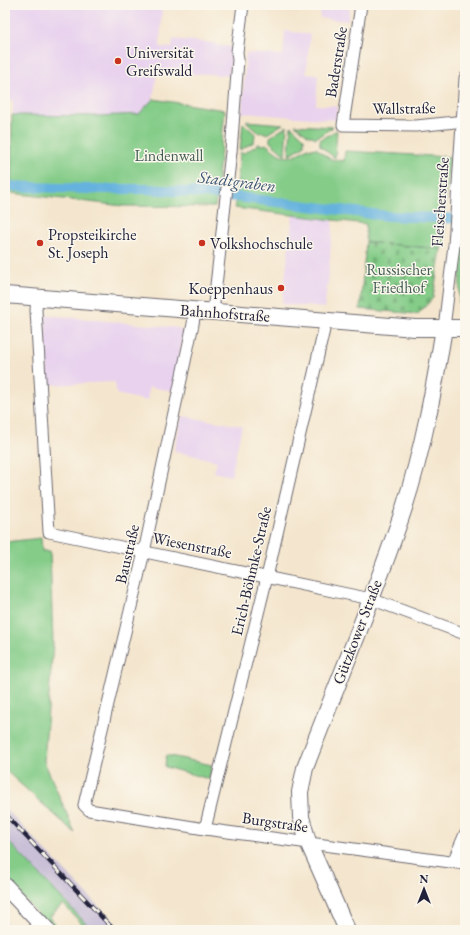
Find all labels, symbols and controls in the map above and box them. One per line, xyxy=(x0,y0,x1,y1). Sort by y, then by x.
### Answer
street label: Baderstraße xyxy=(320,25,352,99)
place label: Universität Greifswald xyxy=(126,42,194,81)
marker: Universität Greifswald xyxy=(113,56,123,66)
street label: Wallstraße xyxy=(372,97,436,119)
park label: Lindenwall xyxy=(135,145,204,166)
street label: Fleischerstraße xyxy=(426,156,454,248)
water label: Stadtgraben xyxy=(196,165,277,197)
place label: Propsteikirche St. Joseph xyxy=(48,224,137,263)
place label: Volkshochschule xyxy=(210,233,313,254)
marker: Propsteikirche St. Joseph xyxy=(35,238,45,248)
marker: Volkshochschule xyxy=(197,238,207,248)
park label: Russischer Friedhof xyxy=(366,259,432,298)
place label: Koeppenhaus xyxy=(188,278,273,299)
marker: Koeppenhaus xyxy=(276,283,286,293)
street label: Bahnhofstraße xyxy=(179,299,271,327)
street label: Erich-Böhmke-Straße xyxy=(226,504,276,638)
street label: Baustraße xyxy=(110,522,144,586)
street label: Wiesenstraße xyxy=(150,527,234,563)
street label: Gützkower Straße xyxy=(327,577,387,687)
street label: Burgstraße xyxy=(241,807,309,837)
north arrow xyxy=(404,869,444,909)
text: N xyxy=(420,872,429,886)

